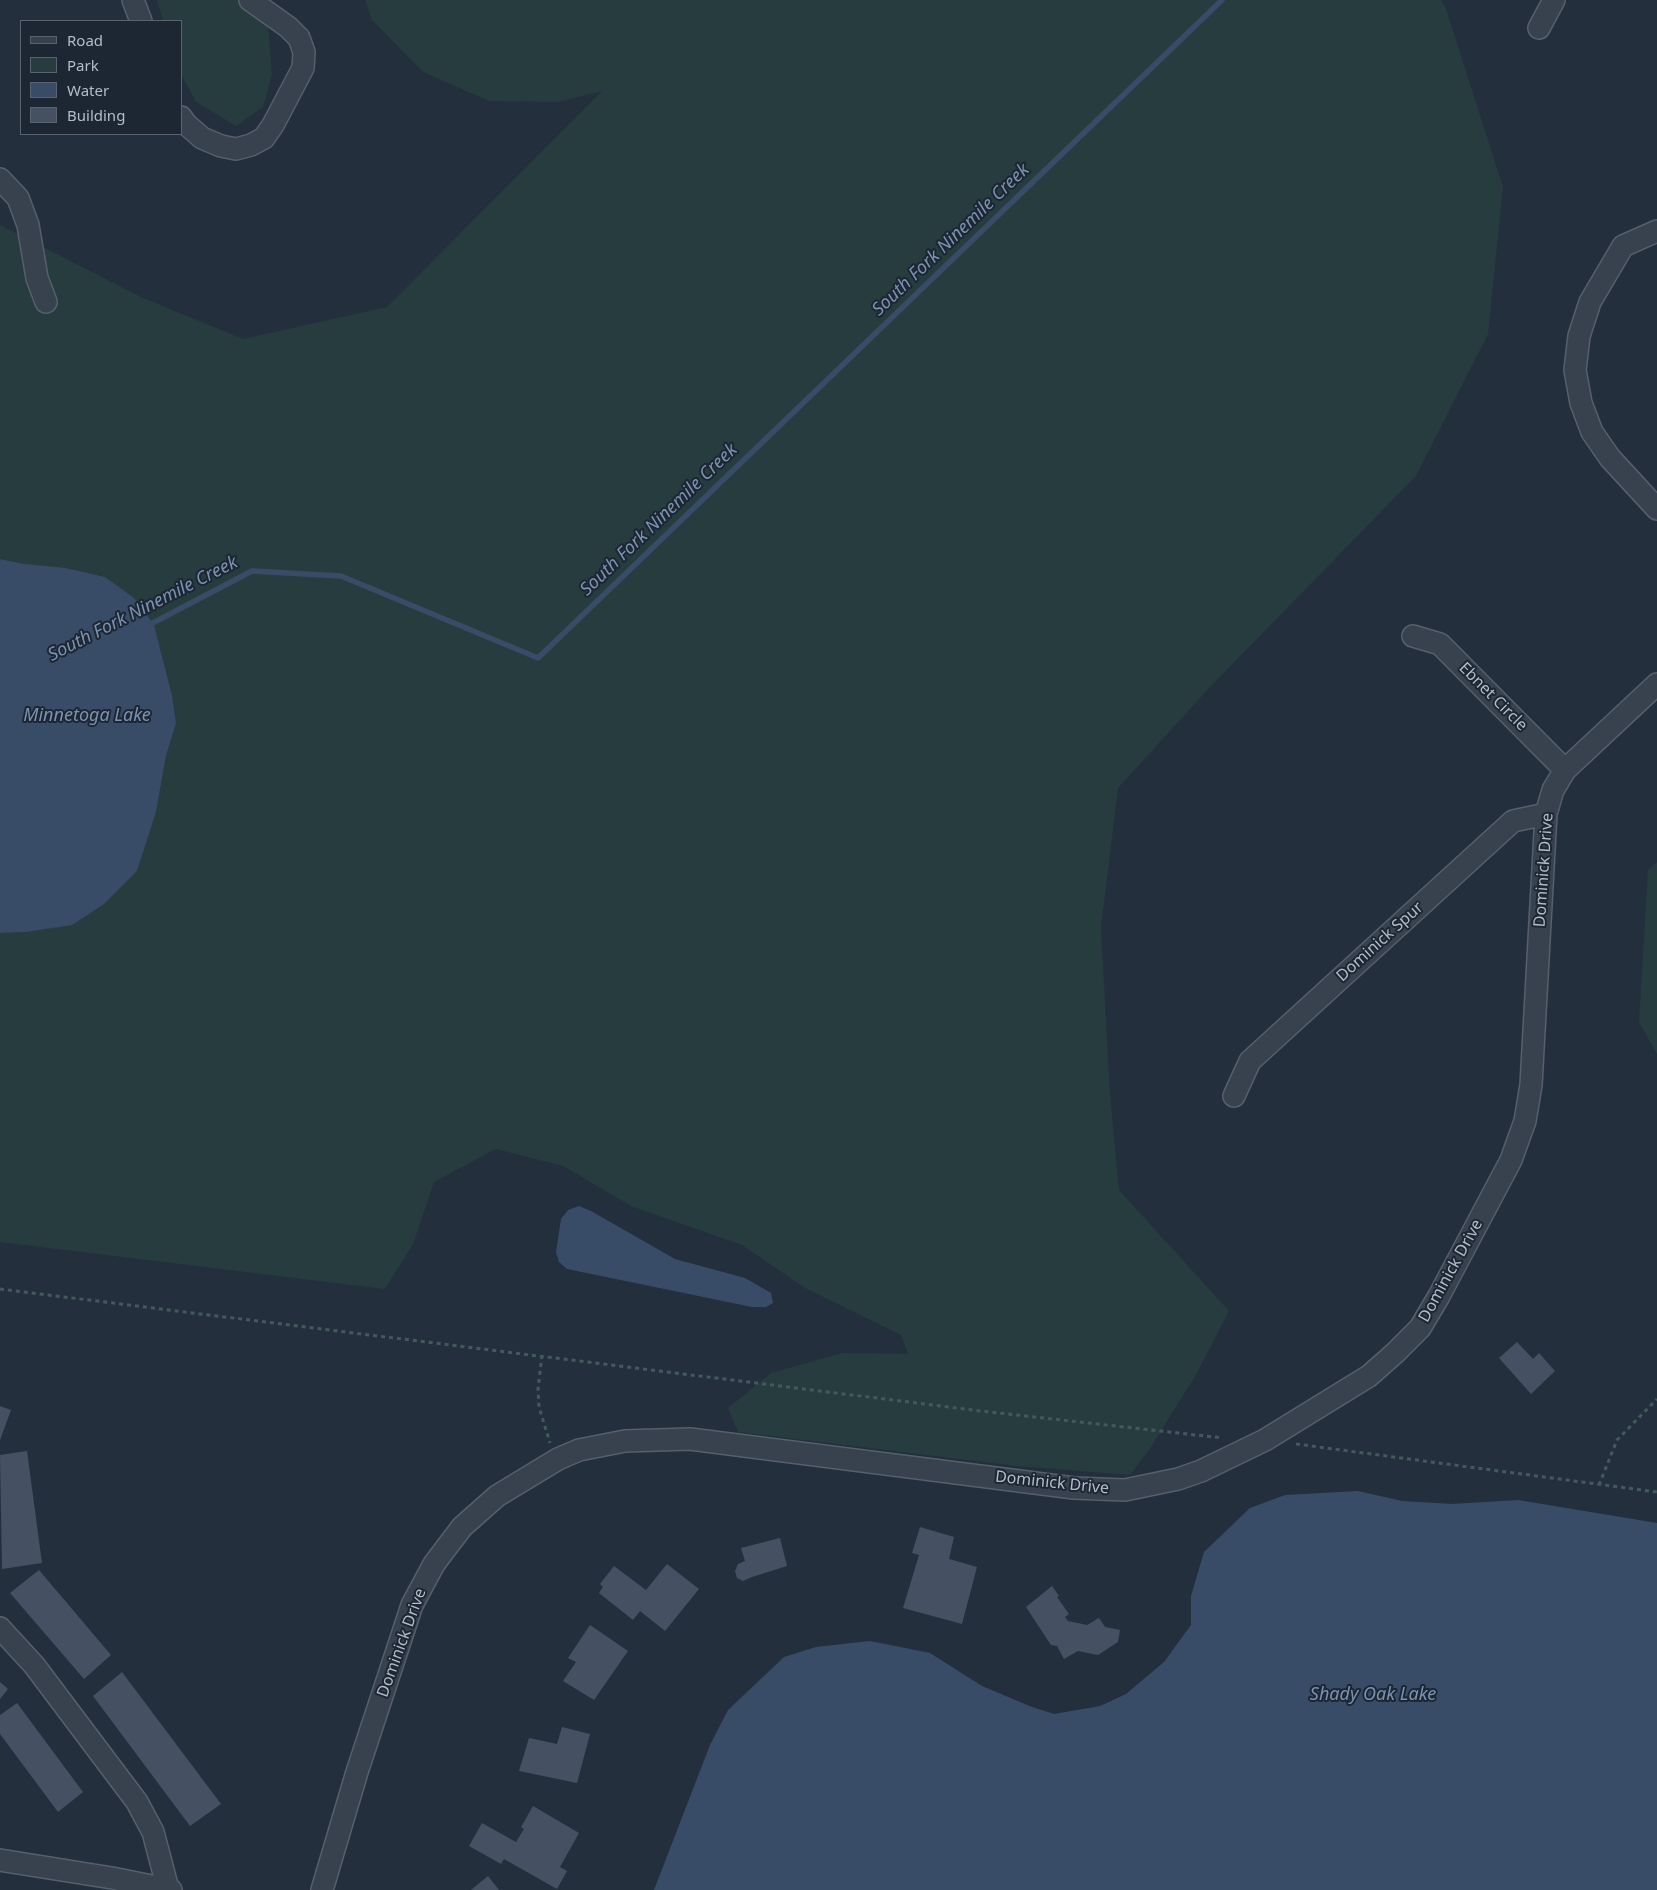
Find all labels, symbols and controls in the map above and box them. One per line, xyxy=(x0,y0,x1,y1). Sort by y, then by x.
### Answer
legend xyxy=(20,20,182,135)
text: Road xyxy=(67,30,103,50)
text: Park xyxy=(67,55,99,75)
text: Water xyxy=(67,80,109,100)
text: Building xyxy=(67,105,125,125)
water label: South Fork Ninemile Creek xyxy=(868,159,1034,321)
water label: South Fork Ninemile Creek xyxy=(576,439,742,601)
water label: South Fork Ninemile Creek xyxy=(45,552,241,666)
street label: Ebnet Circle xyxy=(1455,659,1531,735)
water label: Minnetoga Lake xyxy=(23,705,151,727)
street label: Dominick Drive xyxy=(1530,812,1558,928)
street label: Dominick Spur xyxy=(1333,898,1427,986)
street label: Dominick Drive xyxy=(1415,1216,1487,1326)
street label: Dominick Drive xyxy=(994,1467,1110,1499)
street label: Dominick Drive xyxy=(373,1586,431,1700)
water label: Shady Oak Lake xyxy=(1310,1684,1436,1706)

